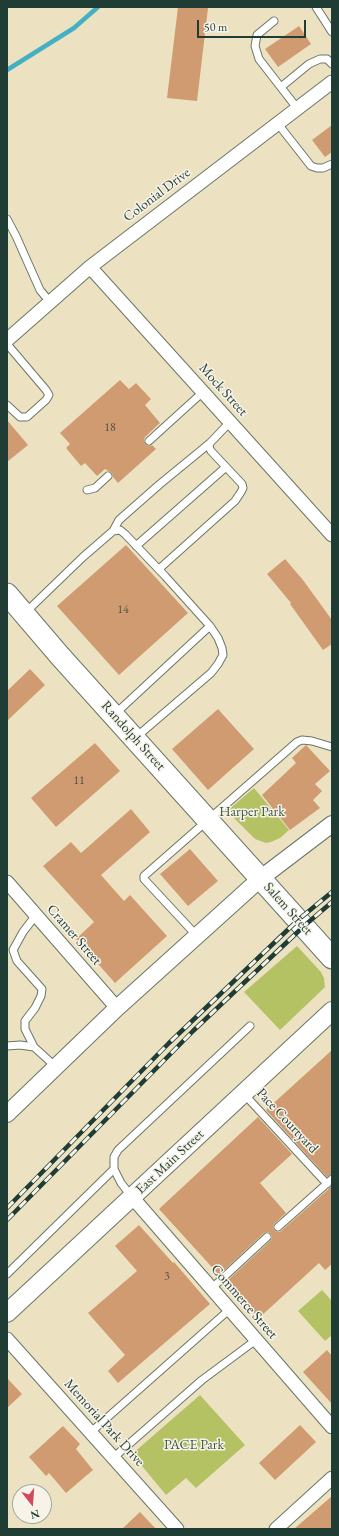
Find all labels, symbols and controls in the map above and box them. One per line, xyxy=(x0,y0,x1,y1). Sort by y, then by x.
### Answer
scale bar xyxy=(199,12,308,38)
text: 50 m xyxy=(204,19,227,35)
street label: Colonial Drive xyxy=(120,164,194,226)
street label: Mock Street xyxy=(195,360,251,420)
house number: 18 xyxy=(104,421,116,435)
house number: 14 xyxy=(117,603,129,617)
street label: Randolph Street xyxy=(97,698,169,774)
house number: 11 xyxy=(73,774,85,788)
park label: Harper Park xyxy=(219,804,285,820)
street label: Salem Street xyxy=(260,879,316,939)
street label: Cramer Street xyxy=(43,901,105,969)
street label: Pace Courtyard xyxy=(253,1085,321,1157)
street label: East Main Street xyxy=(132,1126,208,1198)
street label: Commerce Street xyxy=(207,1261,281,1343)
house number: 3 xyxy=(164,1270,170,1284)
street label: Memorial Park Drive xyxy=(60,1376,148,1470)
park label: PACE Park xyxy=(164,1437,224,1453)
north arrow xyxy=(12,1484,52,1524)
text: N xyxy=(29,1507,42,1523)

